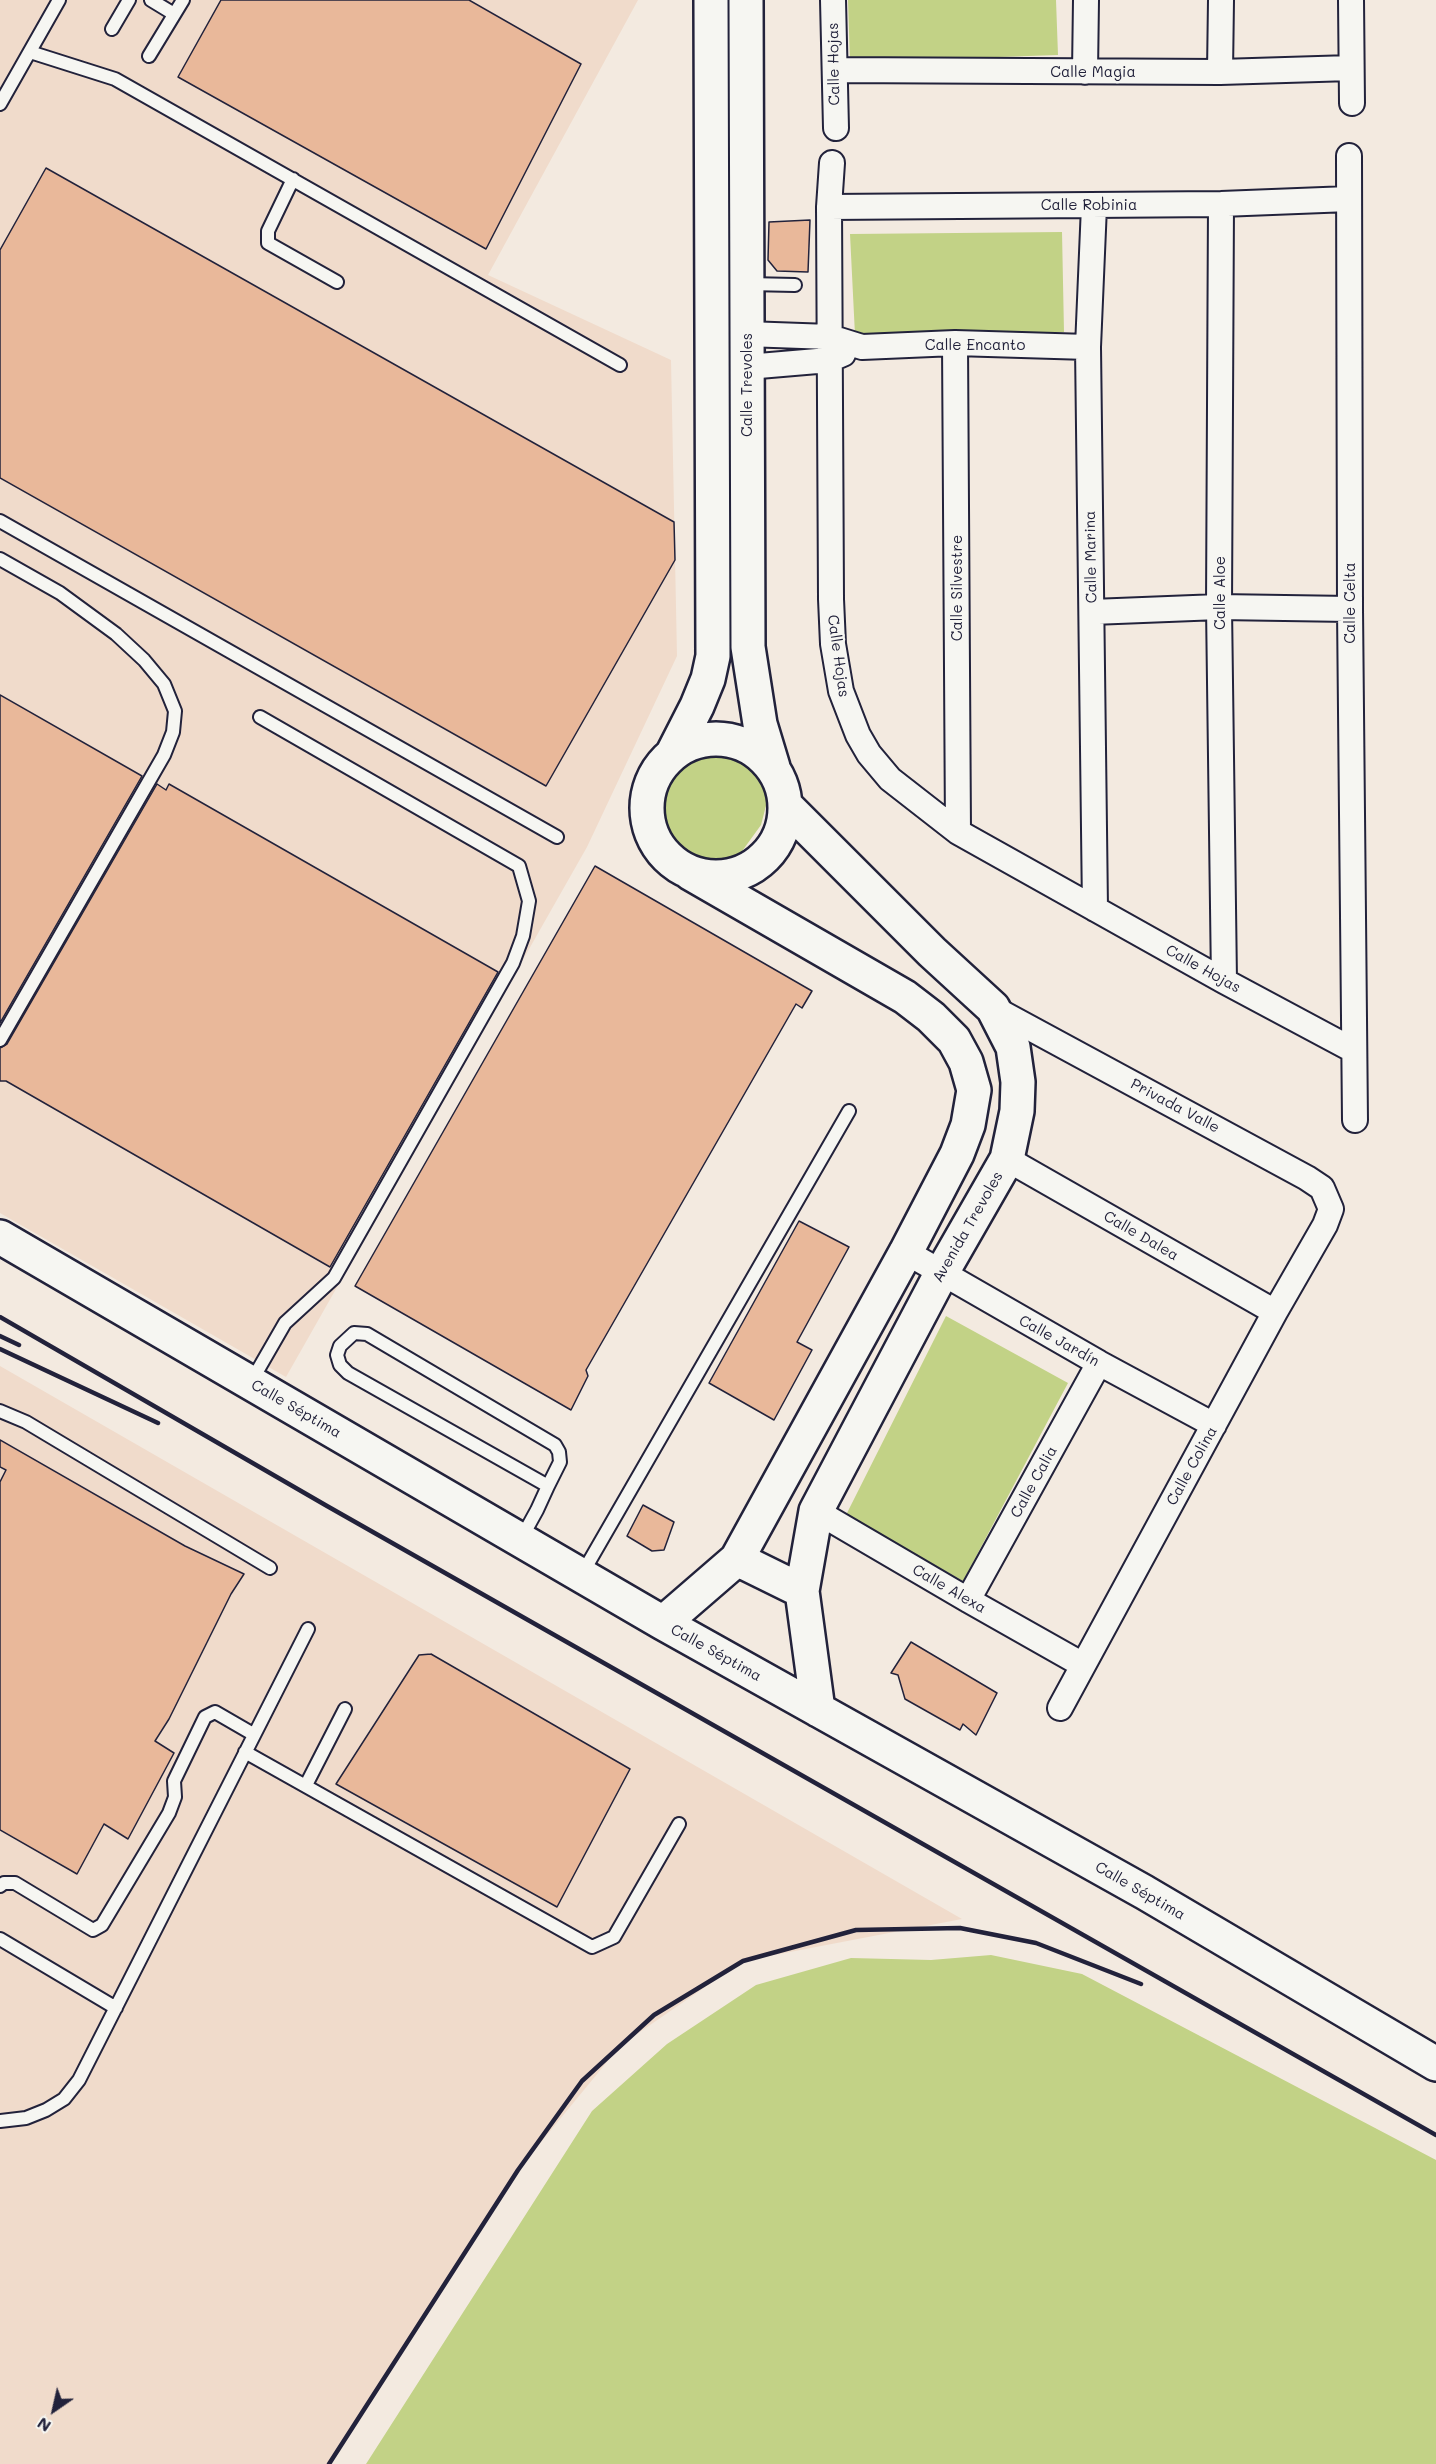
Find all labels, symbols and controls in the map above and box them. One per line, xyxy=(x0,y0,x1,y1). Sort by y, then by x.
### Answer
street label: Calle Hojas xyxy=(824,22,844,106)
street label: Calle Magia xyxy=(1050,63,1136,81)
street label: Calle Robinia xyxy=(1041,196,1137,214)
street label: Calle Trevoles xyxy=(738,333,756,437)
street label: Calle Encanto xyxy=(925,336,1025,354)
street label: Calle Marina xyxy=(1081,510,1101,604)
street label: Calle Silvestre xyxy=(948,535,966,641)
street label: Calle Aloe xyxy=(1211,556,1229,630)
street label: Calle Celta xyxy=(1341,562,1359,644)
street label: Calle Hojas xyxy=(823,614,853,698)
street label: Calle Hojas xyxy=(1162,941,1244,997)
street label: Privada Valle xyxy=(1127,1075,1223,1137)
street label: Avenida Trevoles xyxy=(929,1168,1007,1286)
street label: Calle Dalea xyxy=(1100,1207,1182,1265)
street label: Calle Jardín xyxy=(1016,1311,1102,1371)
street label: Calle Séptima xyxy=(248,1376,344,1442)
street label: Calle Colina xyxy=(1163,1423,1221,1509)
street label: Calle Calia xyxy=(1007,1443,1061,1521)
street label: Calle Alexa xyxy=(909,1561,989,1617)
street label: Calle Séptima xyxy=(667,1621,765,1685)
street label: Calle Séptima xyxy=(1092,1858,1188,1924)
north arrow xyxy=(24,2380,84,2440)
text: N xyxy=(33,2413,55,2437)

